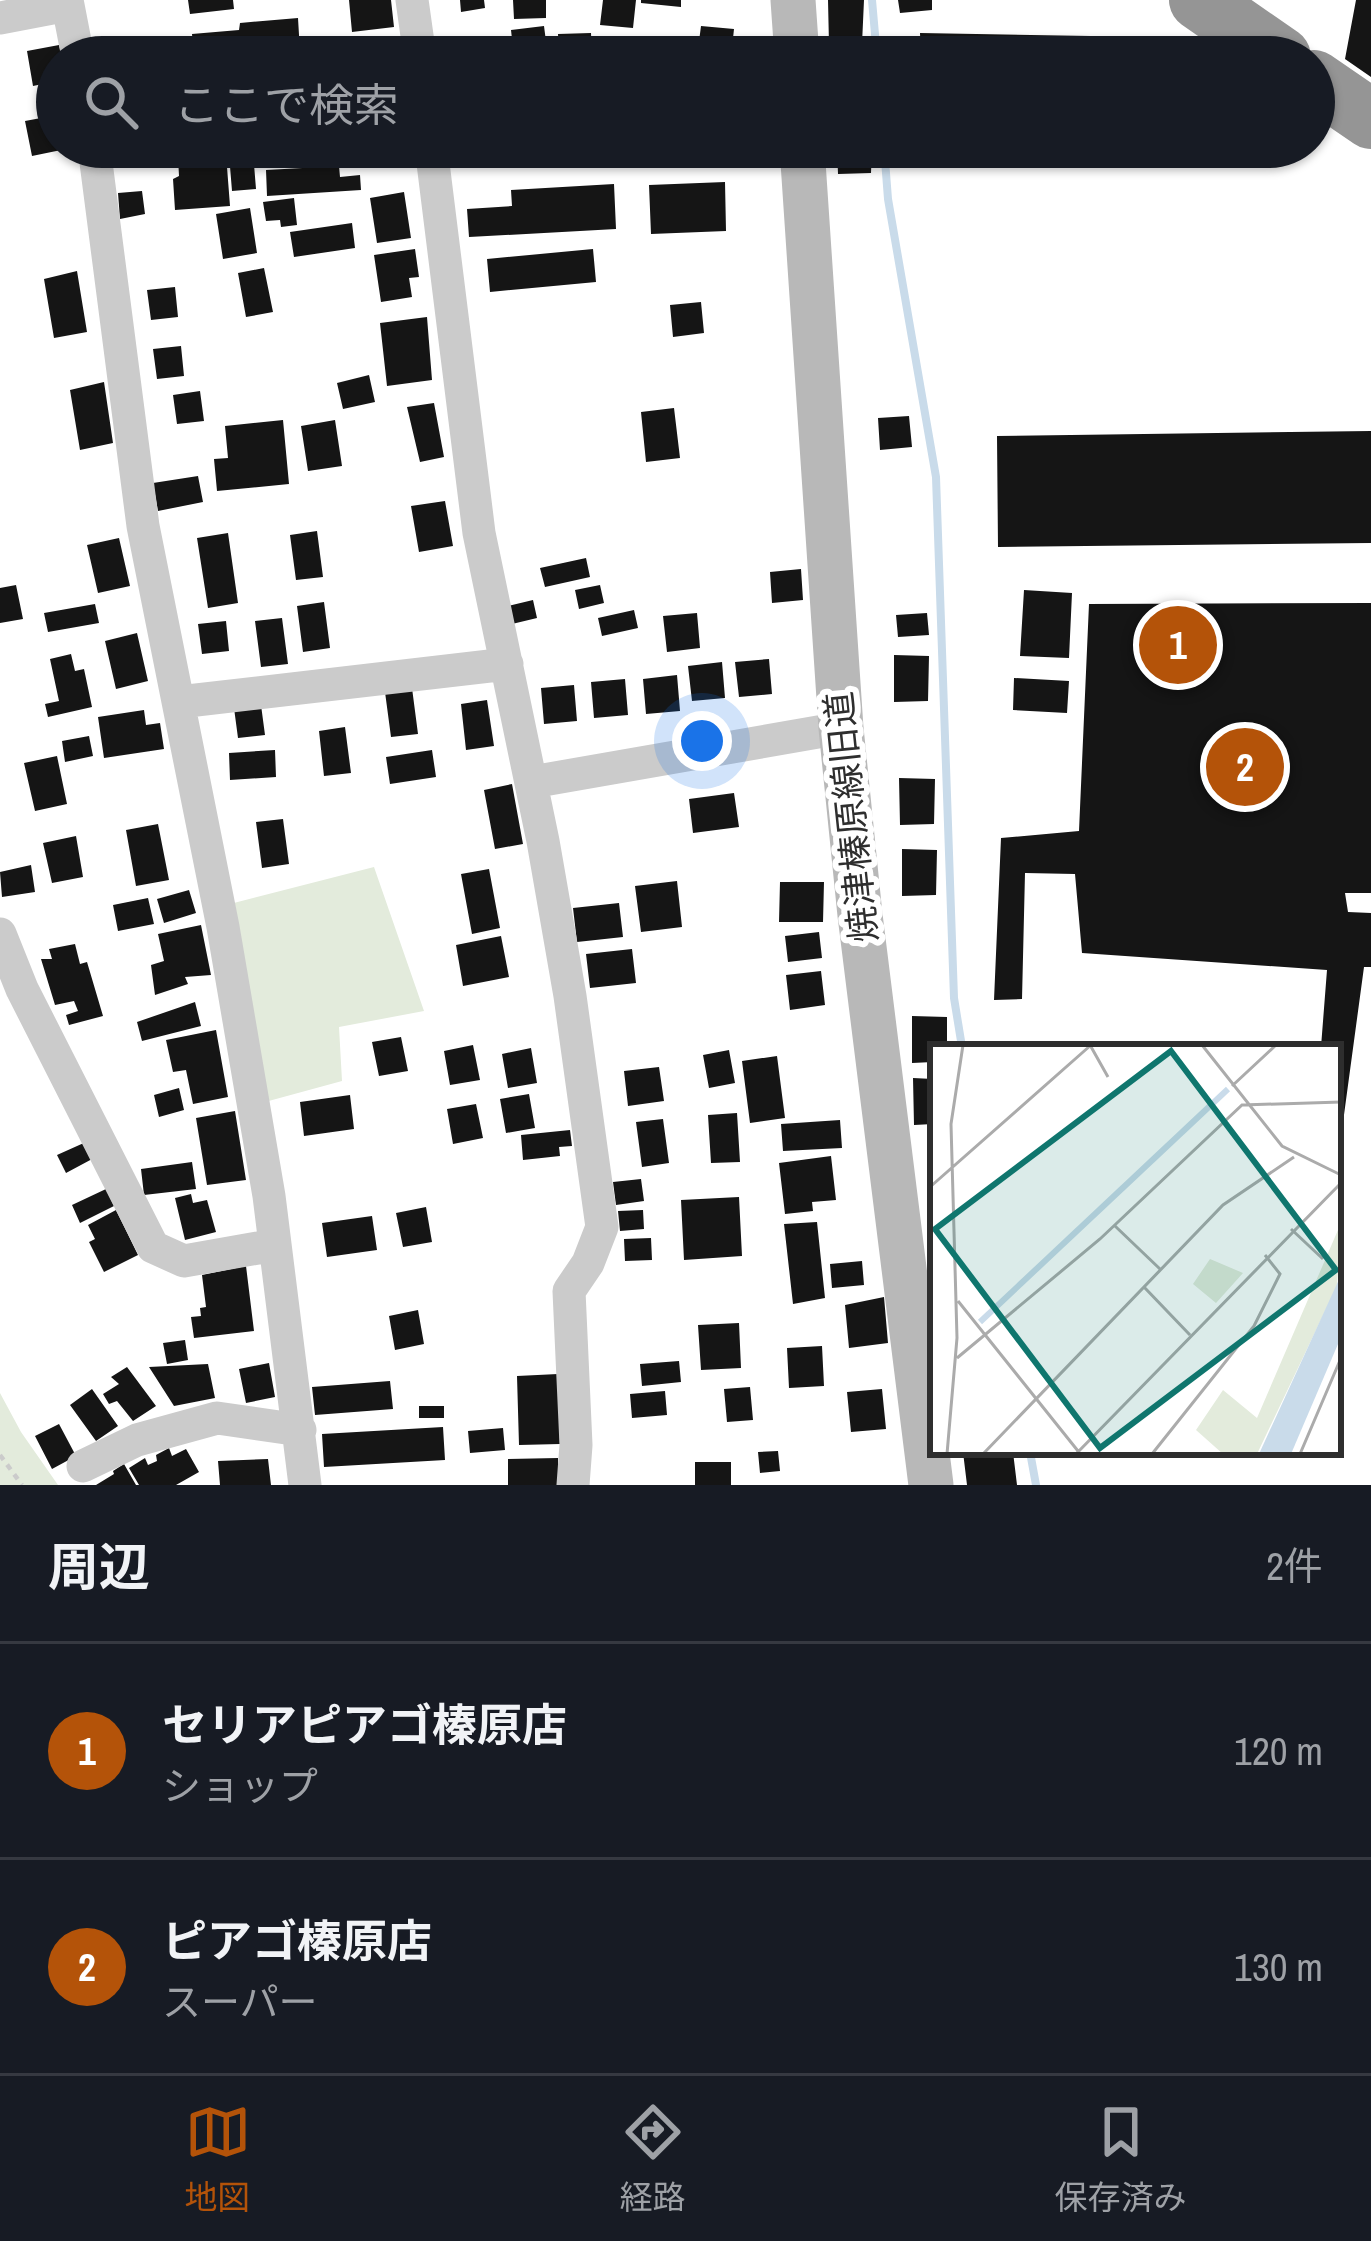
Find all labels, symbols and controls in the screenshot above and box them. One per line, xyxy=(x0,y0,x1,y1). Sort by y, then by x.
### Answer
search box xyxy=(36,36,1335,168)
icon: search xyxy=(78,69,144,135)
text: ここで検索 xyxy=(174,74,399,135)
pin: 1 xyxy=(1139,600,1217,690)
street label: 焼津榛原線旧道 xyxy=(814,689,888,945)
your location xyxy=(672,711,732,771)
pin: 2 xyxy=(1206,722,1284,812)
inset map xyxy=(930,1044,1341,1455)
text: 周辺 xyxy=(48,1532,150,1601)
text: 2件 xyxy=(1266,1540,1323,1592)
text: セリアピアゴ榛原店 xyxy=(162,1694,567,1755)
text: 1 xyxy=(78,1725,96,1777)
text: 120 m xyxy=(1234,1725,1323,1777)
text: ショップ xyxy=(162,1760,318,1812)
text: ピアゴ榛原店 xyxy=(162,1910,432,1971)
text: 2 xyxy=(78,1941,96,1993)
text: 130 m xyxy=(1234,1941,1323,1993)
text: スーパー xyxy=(162,1976,318,2028)
tab: 地図 xyxy=(185,2099,251,2219)
tab: 経路 xyxy=(620,2099,686,2219)
tab: 保存済み xyxy=(1055,2099,1187,2219)

